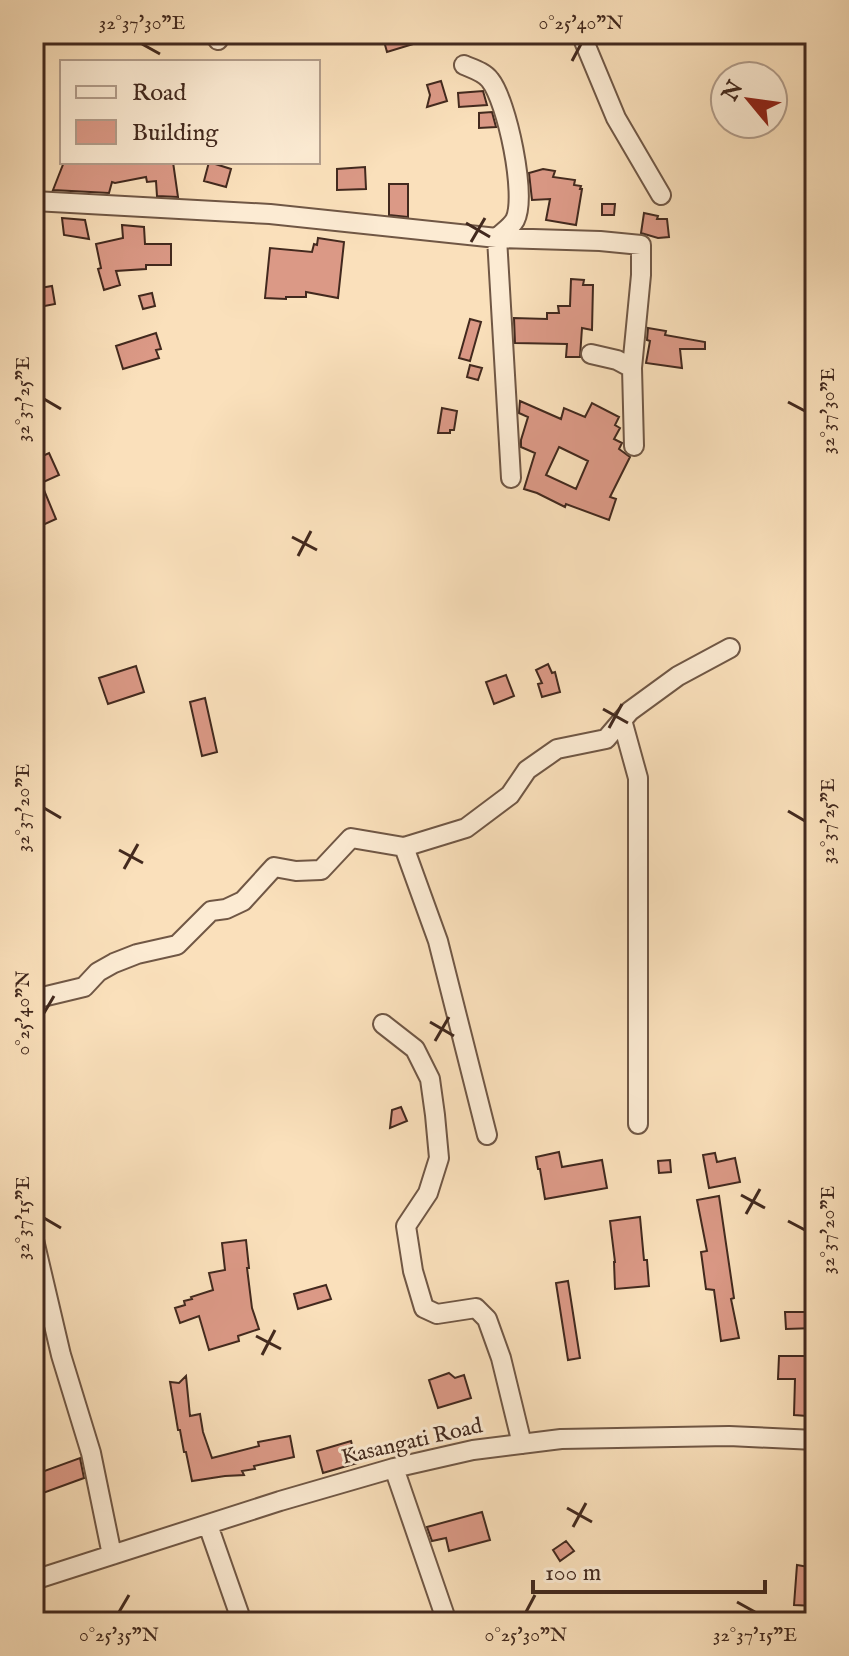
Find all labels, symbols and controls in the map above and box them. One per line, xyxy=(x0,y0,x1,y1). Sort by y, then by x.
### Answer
text: 32°37'30"E xyxy=(99,11,185,36)
text: 0°25'40"N xyxy=(538,11,624,36)
legend xyxy=(60,60,320,164)
north arrow xyxy=(709,60,789,140)
text: N xyxy=(716,76,750,107)
text: Road xyxy=(132,78,186,109)
text: Building xyxy=(132,118,219,149)
text: 32°37'25"E xyxy=(11,356,36,442)
text: 32°37'30"E xyxy=(816,368,841,454)
text: 32°37'20"E xyxy=(11,764,36,852)
text: 32°37'25"E xyxy=(816,778,841,864)
text: 0°25'40"N xyxy=(11,970,36,1056)
text: 32°37'15"E xyxy=(11,1176,36,1260)
text: 32°37'20"E xyxy=(816,1186,841,1274)
street label: Kasangati Road xyxy=(339,1412,485,1472)
scale bar xyxy=(533,1544,765,1594)
text: 100 m xyxy=(545,1558,601,1589)
text: 0°25'35"N xyxy=(79,1623,159,1648)
text: 0°25'30"N xyxy=(485,1623,567,1648)
text: 32°37'15"E xyxy=(713,1623,797,1648)

